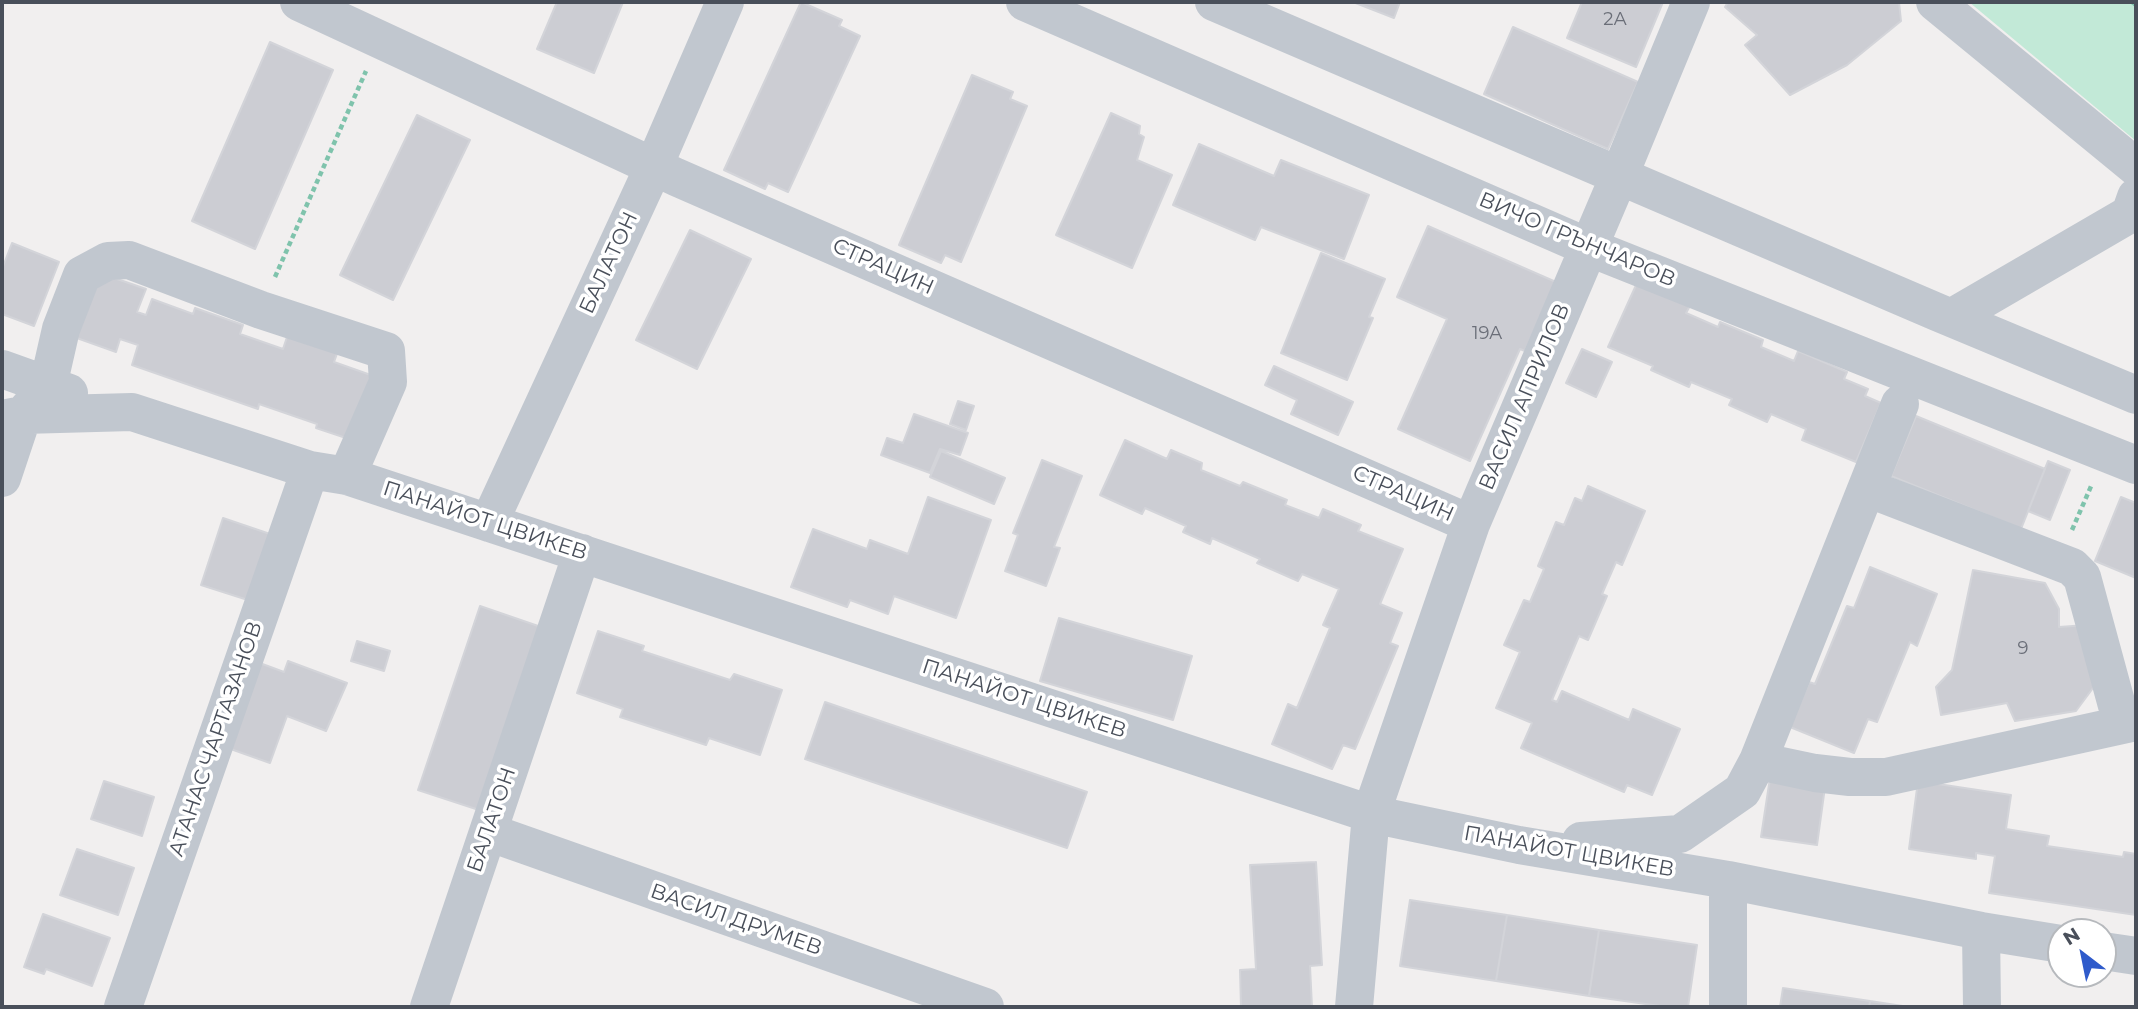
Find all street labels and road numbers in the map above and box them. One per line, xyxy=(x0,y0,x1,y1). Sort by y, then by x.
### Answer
street label: ВИЧО ГРЪНЧАРОВ xyxy=(1475,187,1679,293)
street label: БАЛАТОН xyxy=(574,208,644,318)
street label: СТРАЦИН xyxy=(828,233,938,301)
street label: ВАСИЛ АПРИЛОВ xyxy=(1474,300,1576,494)
street label: СТРАЦИН xyxy=(1348,460,1458,528)
street label: ПАНАЙОТ ЦВИКЕВ xyxy=(380,476,590,566)
street label: АТАНАС ЧАРТАЗАНОВ xyxy=(164,618,268,860)
street label: ПАНАЙОТ ЦВИКЕВ xyxy=(919,654,1129,744)
street label: БАЛАТОН xyxy=(462,764,522,876)
street label: ПАНАЙОТ ЦВИКЕВ xyxy=(1462,821,1676,883)
street label: ВАСИЛ ДРУМЕВ xyxy=(647,879,825,961)

